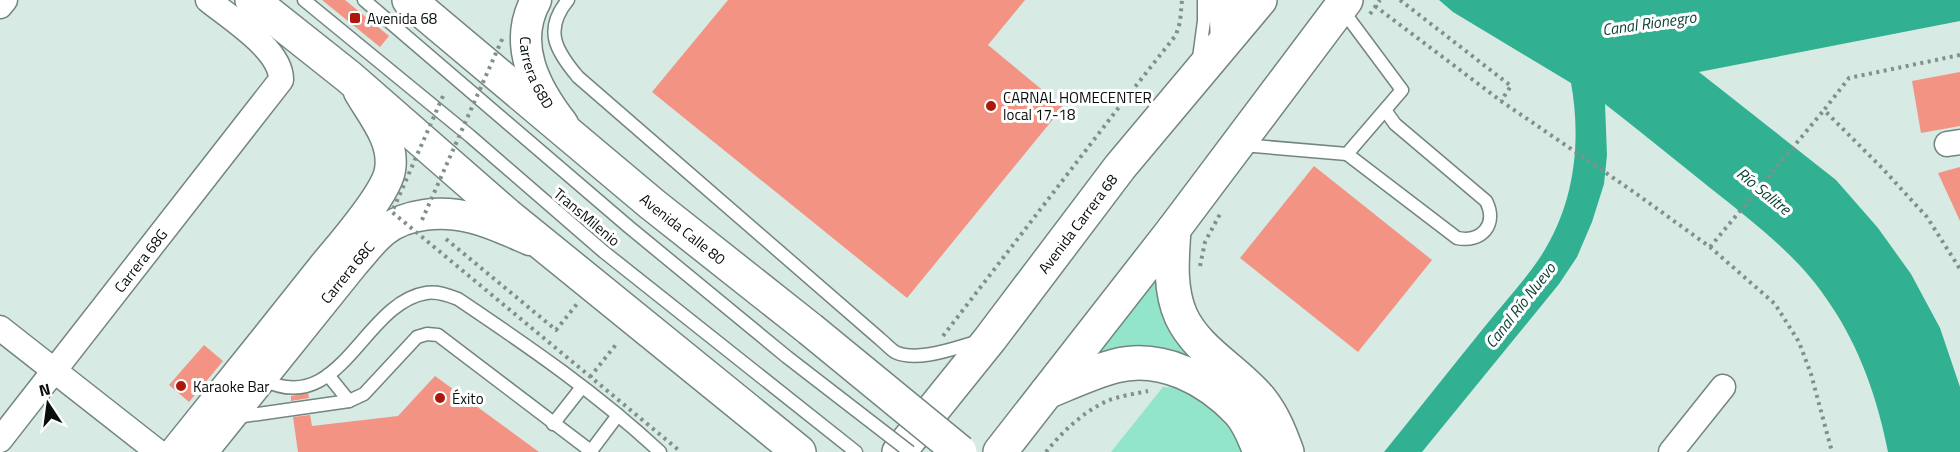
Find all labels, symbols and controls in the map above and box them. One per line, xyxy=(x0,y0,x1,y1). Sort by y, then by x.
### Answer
water label: Canal Rionegro xyxy=(1600,4,1699,41)
place label: Avenida 68 xyxy=(367,7,437,30)
marker: Avenida 68 xyxy=(348,11,362,25)
street label: Carrera 68D xyxy=(514,36,560,113)
place label: CARNAL HOMECENTER local 17-18 xyxy=(1003,86,1152,126)
marker: CARNAL HOMECENTER local 17-18 xyxy=(984,99,998,113)
water label: Río Salitre xyxy=(1732,162,1798,221)
street label: Avenida Carrera 68 xyxy=(1032,169,1123,278)
street label: TransMilenio xyxy=(549,182,625,252)
street label: Avenida Calle 80 xyxy=(635,187,731,270)
street label: Carrera 68G xyxy=(108,223,173,297)
street label: Carrera 68C xyxy=(314,236,379,308)
water label: Canal Río Nuevo xyxy=(1479,256,1562,353)
north arrow xyxy=(18,374,78,434)
place label: Karaoke Bar xyxy=(193,375,270,398)
text: N xyxy=(37,376,53,402)
marker: Karaoke Bar xyxy=(174,379,188,393)
place label: Éxito xyxy=(452,387,484,410)
marker: Éxito xyxy=(433,391,447,405)

